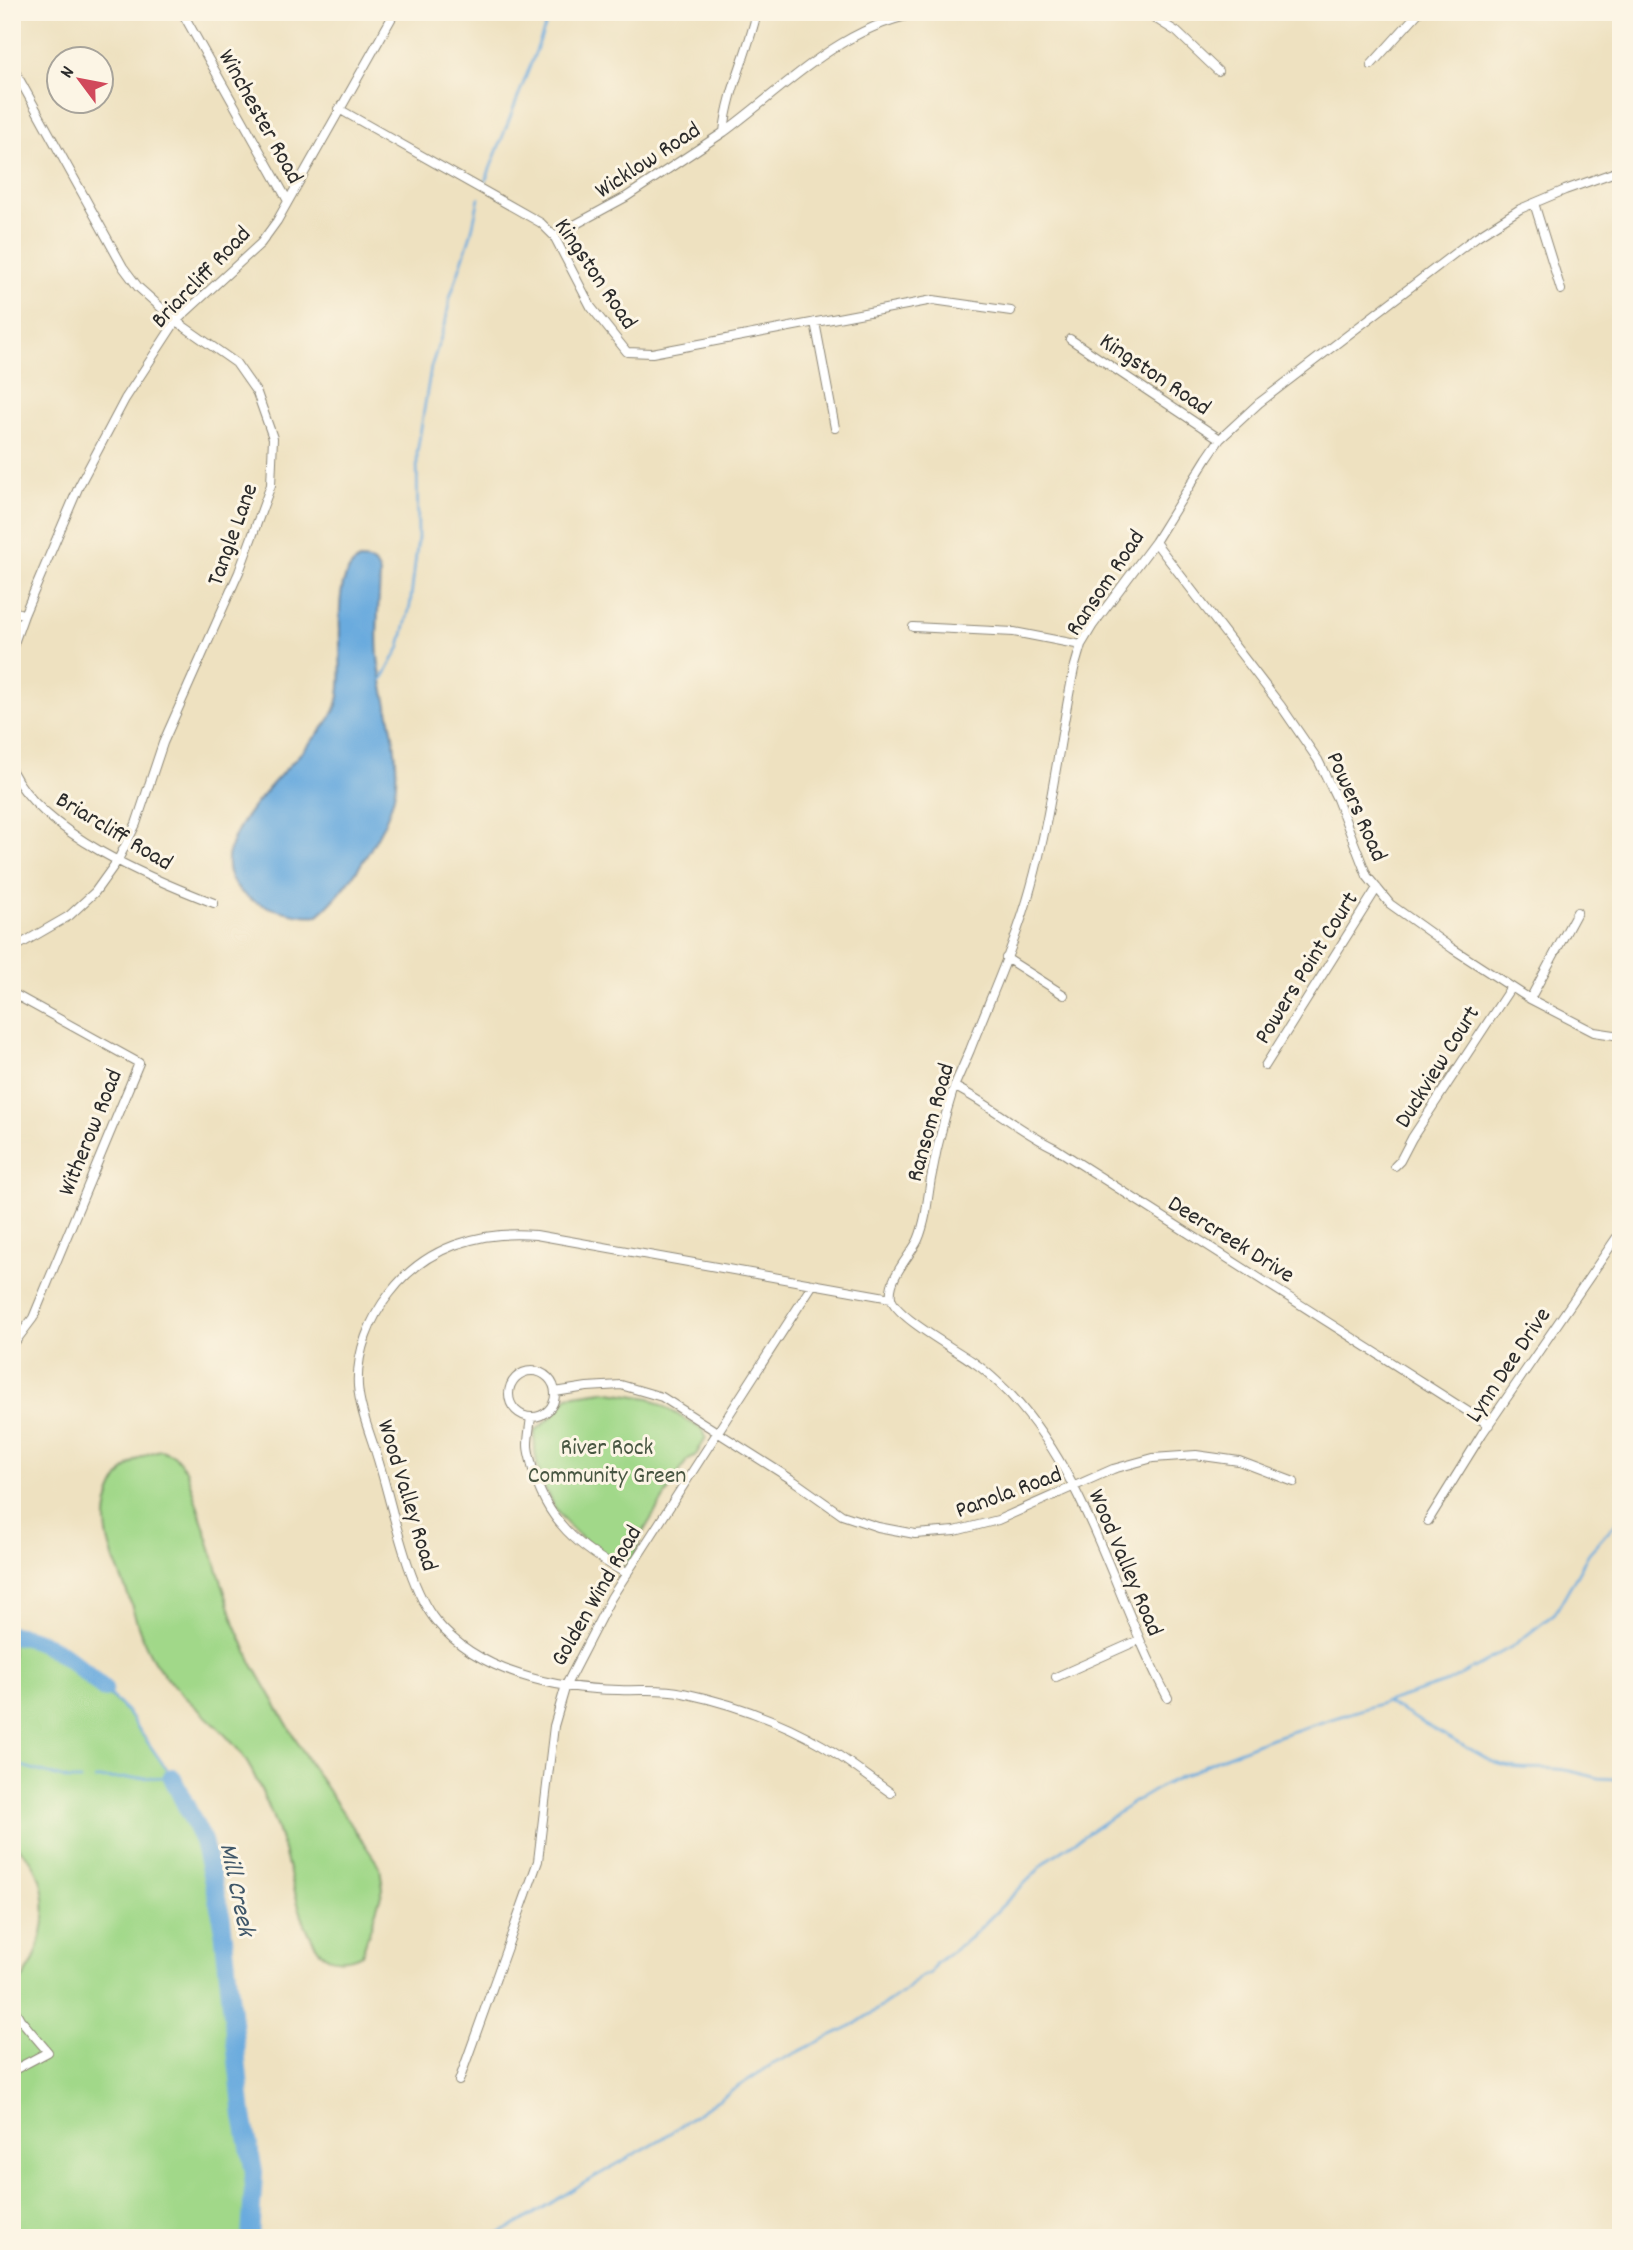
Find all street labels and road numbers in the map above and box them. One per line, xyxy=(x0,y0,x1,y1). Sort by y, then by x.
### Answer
street label: Winchester Road xyxy=(208,44,310,191)
street label: Wicklow Road xyxy=(589,115,708,208)
street label: Kingston Road xyxy=(545,212,644,337)
street label: Briarcliff Road xyxy=(144,219,260,337)
street label: Kingston Road xyxy=(1092,326,1217,425)
street label: Tangle Lane xyxy=(200,479,268,591)
street label: Ransom Road xyxy=(1058,524,1155,644)
street label: Powers Road xyxy=(1316,747,1395,868)
street label: Briarcliff Road xyxy=(48,784,178,881)
street label: Powers Point Court xyxy=(1247,886,1368,1051)
street label: Duckview Court xyxy=(1387,1000,1490,1135)
street label: Ransom Road xyxy=(899,1060,965,1186)
street label: Witherow Road xyxy=(51,1065,133,1202)
street label: Deercreek Drive xyxy=(1160,1188,1300,1293)
street label: Lynn Dee Drive xyxy=(1458,1301,1561,1430)
street label: Wood Valley Road xyxy=(367,1416,445,1576)
street label: Panola Road xyxy=(951,1459,1067,1529)
street label: Wood Valley Road xyxy=(1078,1484,1171,1642)
street label: Golden Wind Road xyxy=(543,1520,652,1673)

